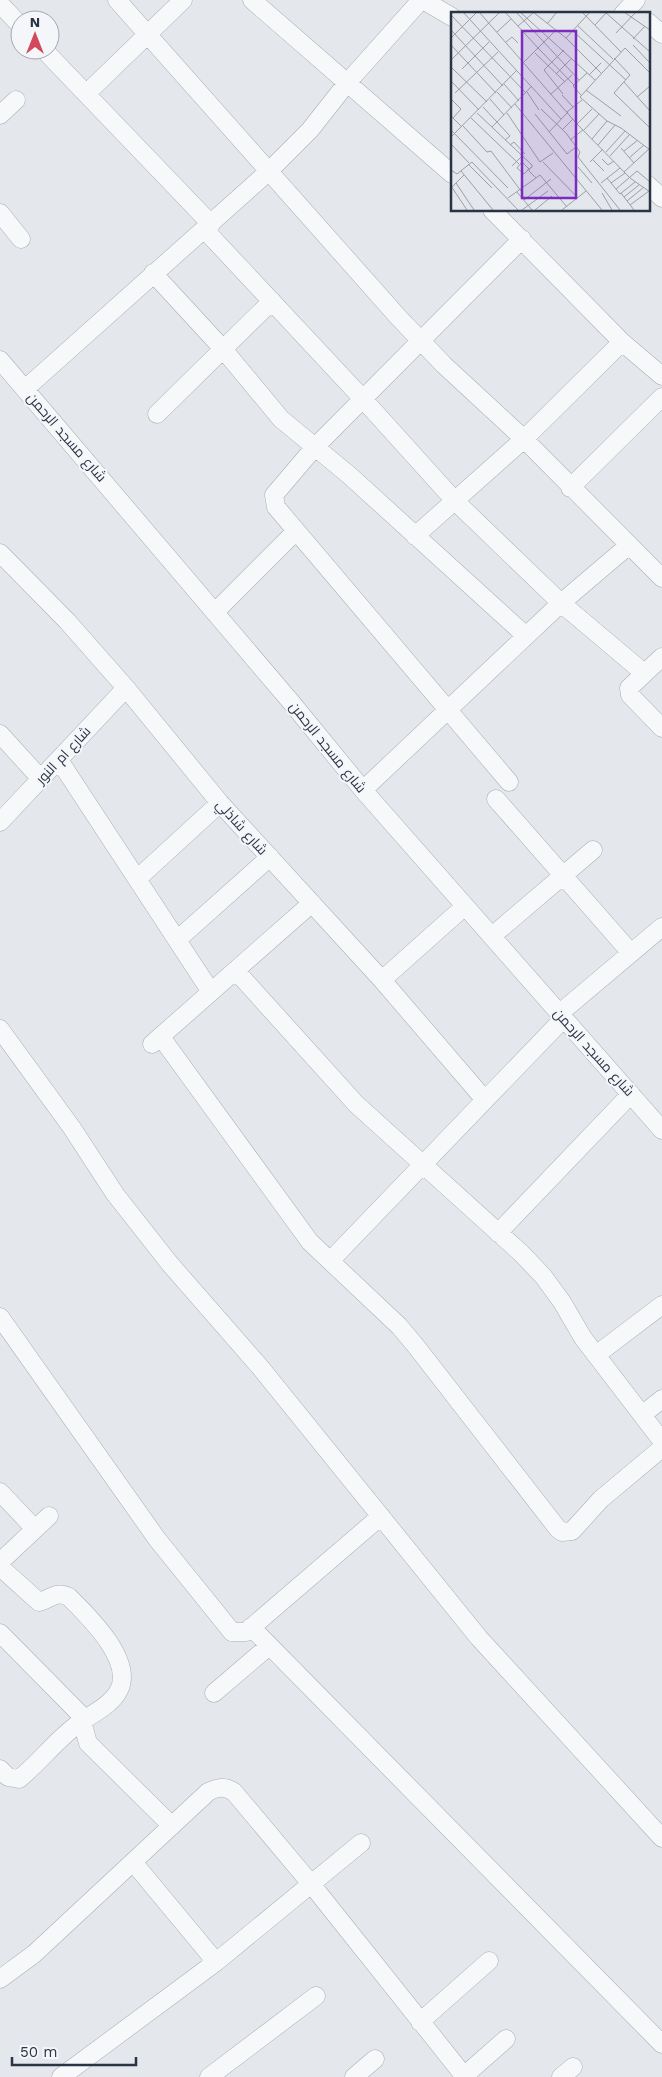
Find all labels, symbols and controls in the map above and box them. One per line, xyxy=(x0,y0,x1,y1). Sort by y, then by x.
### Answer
north arrow xyxy=(10,10,60,60)
inset map xyxy=(451,12,650,211)
text: N xyxy=(30,14,40,30)
street label: شارع مسجد الرحمن xyxy=(23,389,110,485)
street label: شارع مسجد الرحمن xyxy=(286,698,370,796)
street label: شارع ام النور xyxy=(32,723,95,789)
street label: شارع شاذلي xyxy=(210,796,271,861)
street label: شارع مسجد الرحمن xyxy=(550,1005,638,1100)
scale bar xyxy=(12,2034,136,2066)
text: 50 m xyxy=(20,2043,57,2061)

